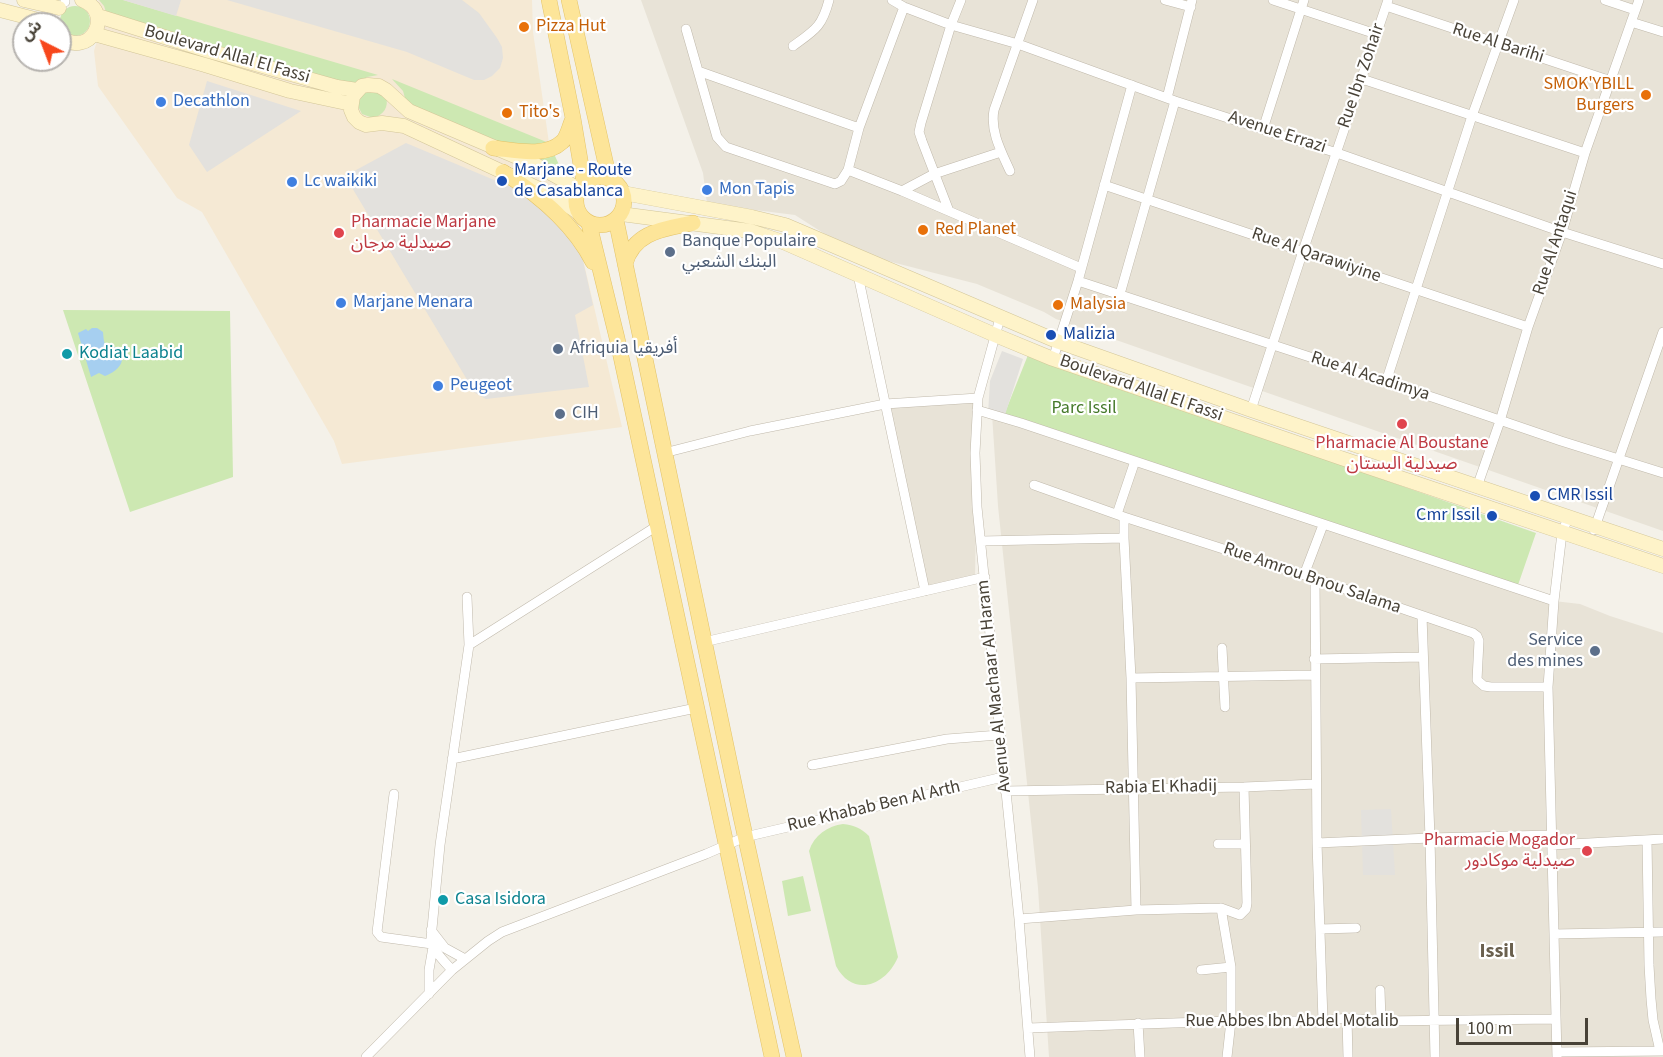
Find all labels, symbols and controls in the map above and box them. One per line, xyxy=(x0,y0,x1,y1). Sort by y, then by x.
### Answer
north arrow xyxy=(12,12,72,72)
text: ش xyxy=(16,15,47,46)
place label: Pizza Hut xyxy=(536,16,606,38)
street label: Rue Al Barihi xyxy=(1449,19,1547,69)
marker: Pizza Hut xyxy=(517,20,531,34)
street label: Boulevard Allal El Fassi xyxy=(142,21,312,89)
street label: Rue Ibn Zohair xyxy=(1334,21,1390,131)
place label: SMOK'YBILL Burgers xyxy=(1543,74,1634,116)
marker: SMOK'YBILL Burgers xyxy=(1639,88,1653,102)
place label: Decathlon xyxy=(173,91,250,113)
marker: Decathlon xyxy=(154,95,168,109)
place label: Tito's xyxy=(519,102,560,124)
marker: Tito's xyxy=(500,106,514,120)
street label: Avenue Errazi xyxy=(1225,107,1329,159)
place label: Marjane - Route de Casablanca xyxy=(514,160,632,202)
place label: Lc waikiki xyxy=(304,171,377,193)
marker: Marjane - Route de Casablanca xyxy=(495,174,509,188)
marker: Lc waikiki xyxy=(285,175,299,189)
place label: Mon Tapis xyxy=(719,179,795,201)
marker: Mon Tapis xyxy=(700,183,714,197)
street label: Rue Al Antaqui xyxy=(1529,188,1583,298)
place label: Pharmacie Marjane صيدلية مرجان xyxy=(351,212,496,254)
place label: Red Planet xyxy=(935,219,1016,241)
marker: Red Planet xyxy=(916,223,930,237)
street label: Rue Al Qarawiyine xyxy=(1248,224,1384,288)
marker: Pharmacie Marjane صيدلية مرجان xyxy=(332,226,346,240)
place label: Banque Populaire البنك الشعبي xyxy=(682,231,816,274)
marker: Banque Populaire البنك الشعبي xyxy=(663,245,677,259)
place label: Marjane Menara xyxy=(353,292,473,314)
place label: Malysia xyxy=(1070,294,1126,316)
marker: Marjane Menara xyxy=(334,296,348,310)
marker: Malysia xyxy=(1051,298,1065,312)
place label: Malizia xyxy=(1063,324,1115,346)
marker: Malizia xyxy=(1044,328,1058,342)
place label: Afriquia أفريقيا xyxy=(570,338,678,360)
marker: Afriquia أفريقيا xyxy=(551,342,565,356)
place label: Kodiat Laabid xyxy=(79,343,183,365)
marker: Kodiat Laabid xyxy=(60,347,74,361)
street label: Rue Al Acadimya xyxy=(1308,348,1432,406)
street label: Boulevard Allal El Fassi xyxy=(1057,351,1225,427)
place label: Peugeot xyxy=(450,375,512,397)
marker: Peugeot xyxy=(431,379,445,393)
park label: Parc Issil xyxy=(1051,398,1117,420)
place label: CIH xyxy=(572,403,599,425)
marker: CIH xyxy=(553,407,567,421)
marker: Pharmacie Al Boustane صيدلية البستان xyxy=(1395,417,1409,431)
place label: Pharmacie Al Boustane صيدلية البستان xyxy=(1315,433,1489,476)
place label: CMR Issil xyxy=(1547,485,1613,507)
marker: CMR Issil xyxy=(1528,489,1542,503)
place label: Cmr Issil xyxy=(1416,505,1480,527)
marker: Cmr Issil xyxy=(1485,509,1499,523)
street label: Rue Amrou Bnou Salama xyxy=(1220,538,1404,620)
street label: Avenue Al Machaar Al Haram xyxy=(973,579,1017,793)
place label: Service des mines xyxy=(1507,630,1583,672)
marker: Service des mines xyxy=(1588,644,1602,658)
street label: Rabia El Khadij xyxy=(1105,776,1217,800)
street label: Rue Khabab Ben Al Arth xyxy=(785,777,963,837)
place label: Pharmacie Mogador صيدلية موكادور xyxy=(1424,830,1575,872)
marker: Pharmacie Mogador صيدلية موكادور xyxy=(1580,844,1594,858)
place label: Casa Isidora xyxy=(455,889,546,911)
marker: Casa Isidora xyxy=(436,893,450,907)
district label: Issil xyxy=(1480,941,1514,965)
scale bar xyxy=(1459,1006,1591,1044)
street label: Rue Abbes Ibn Abdel Motalib xyxy=(1185,1011,1399,1033)
text: 100 m xyxy=(1467,1016,1512,1041)

